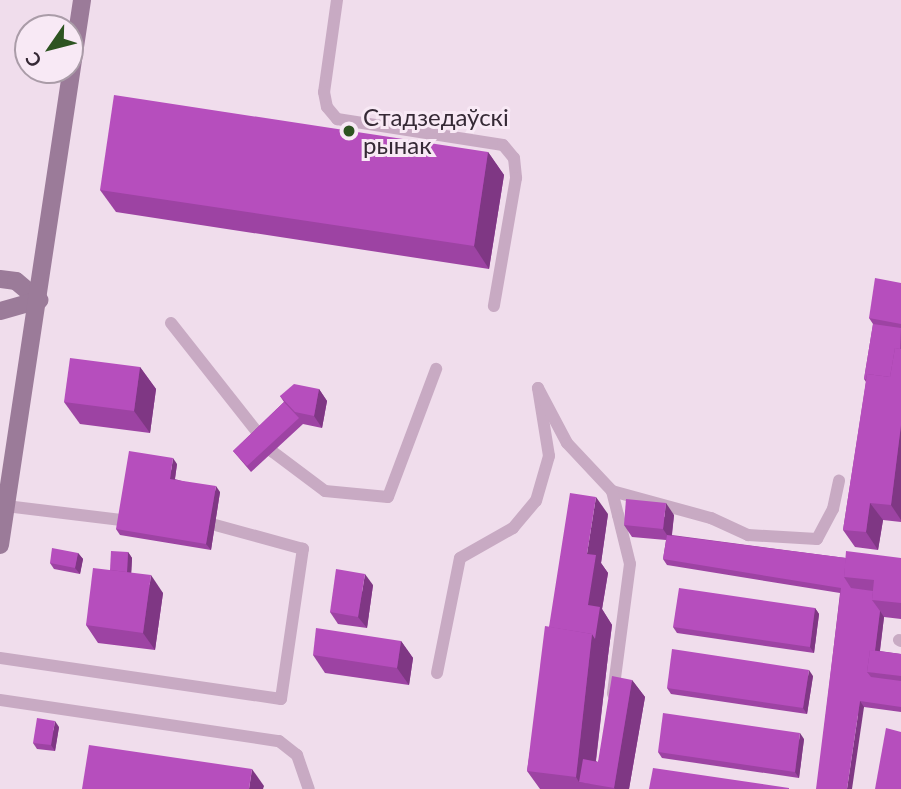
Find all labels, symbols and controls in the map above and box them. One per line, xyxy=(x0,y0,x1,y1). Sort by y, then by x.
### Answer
north arrow xyxy=(14,14,84,84)
text: С xyxy=(20,48,46,72)
place label: Стадзедаўскі рынак xyxy=(363,103,509,159)
marker: Стадзедаўскі рынак xyxy=(341,123,357,139)

